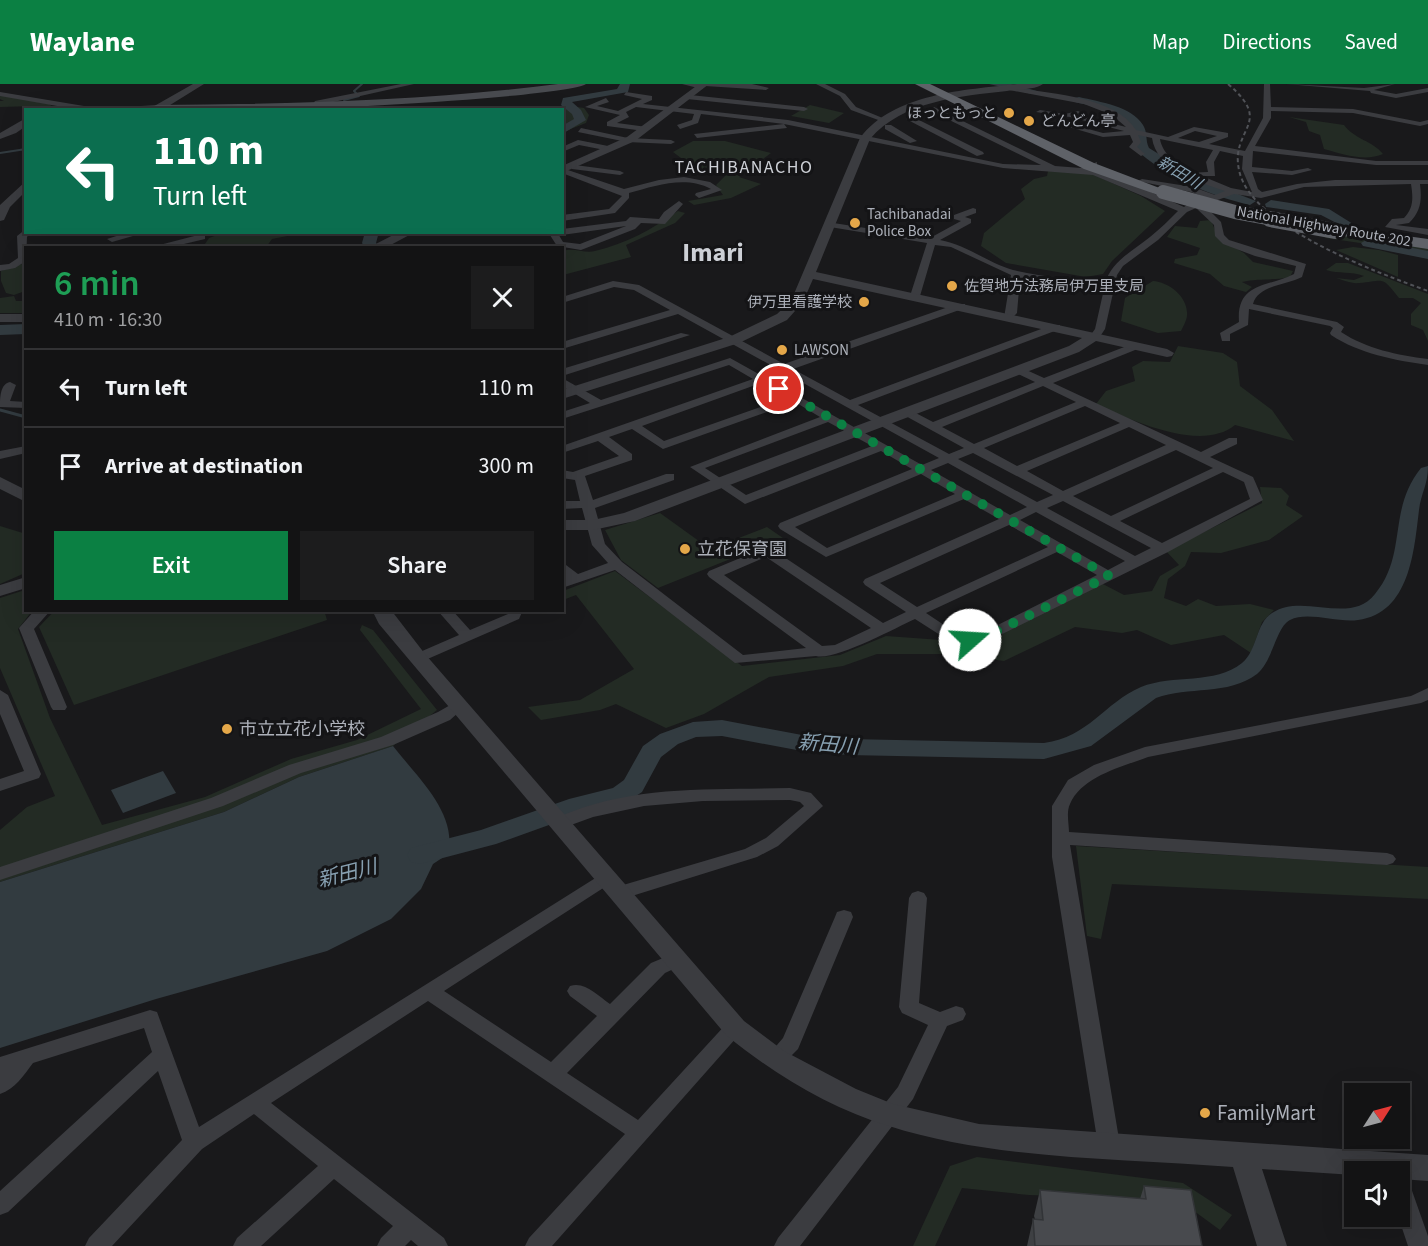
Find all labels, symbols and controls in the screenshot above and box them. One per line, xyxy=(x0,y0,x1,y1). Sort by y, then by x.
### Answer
text: Waylane xyxy=(30,22,135,62)
text: Map xyxy=(1152,27,1190,57)
text: Directions xyxy=(1223,27,1311,57)
text: Saved xyxy=(1344,27,1398,57)
place label: ほっともっと xyxy=(907,103,997,124)
marker: ほっともっと xyxy=(1002,106,1016,120)
place label: どんどん亭 xyxy=(1041,111,1116,132)
marker: どんどん亭 xyxy=(1022,114,1036,128)
text: 110 m xyxy=(153,121,264,181)
icon: left xyxy=(54,132,132,210)
water label: 新田川 xyxy=(1153,151,1207,196)
district label: TACHIBANACHO xyxy=(675,155,813,180)
text: Turn left xyxy=(153,177,247,216)
street label: National Highway Route 202 xyxy=(1235,201,1413,252)
place label: Tachibanadai Police Box xyxy=(867,204,951,242)
marker: Tachibanadai Police Box xyxy=(848,216,862,230)
district label: Imari xyxy=(682,234,744,271)
text: 6 min xyxy=(54,258,140,309)
button: close xyxy=(471,266,534,329)
place label: 佐賀地方法務局伊万里支局 xyxy=(964,276,1144,297)
marker: 佐賀地方法務局伊万里支局 xyxy=(945,279,959,293)
place label: 伊万里看護学校 xyxy=(747,292,852,313)
marker: 伊万里看護学校 xyxy=(857,295,871,309)
text: 410 m · 16:30 xyxy=(54,306,162,334)
place label: LAWSON xyxy=(794,340,849,361)
marker: LAWSON xyxy=(775,343,789,357)
pin xyxy=(753,363,804,414)
icon: left xyxy=(54,372,87,405)
text: Turn left xyxy=(105,372,187,404)
text: 110 m xyxy=(479,372,534,404)
icon: arrive xyxy=(762,372,795,405)
icon: arrive xyxy=(54,450,87,483)
text: Arrive at destination xyxy=(105,450,303,482)
text: 300 m xyxy=(479,450,534,482)
button: Exit xyxy=(54,531,288,600)
button: Share xyxy=(300,531,534,600)
place label: 立花保育園 xyxy=(697,537,787,562)
marker: 立花保育園 xyxy=(678,542,692,556)
position arrow xyxy=(938,608,1002,672)
place label: 市立立花小学校 xyxy=(239,717,365,742)
marker: 市立立花小学校 xyxy=(220,722,234,736)
water label: 新田川 xyxy=(797,728,861,762)
water label: 新田川 xyxy=(315,853,382,895)
north arrow xyxy=(1344,1083,1410,1149)
map controls xyxy=(1344,1083,1410,1227)
place label: FamilyMart xyxy=(1217,1098,1315,1128)
marker: FamilyMart xyxy=(1198,1106,1212,1120)
button: sound xyxy=(1344,1161,1410,1227)

